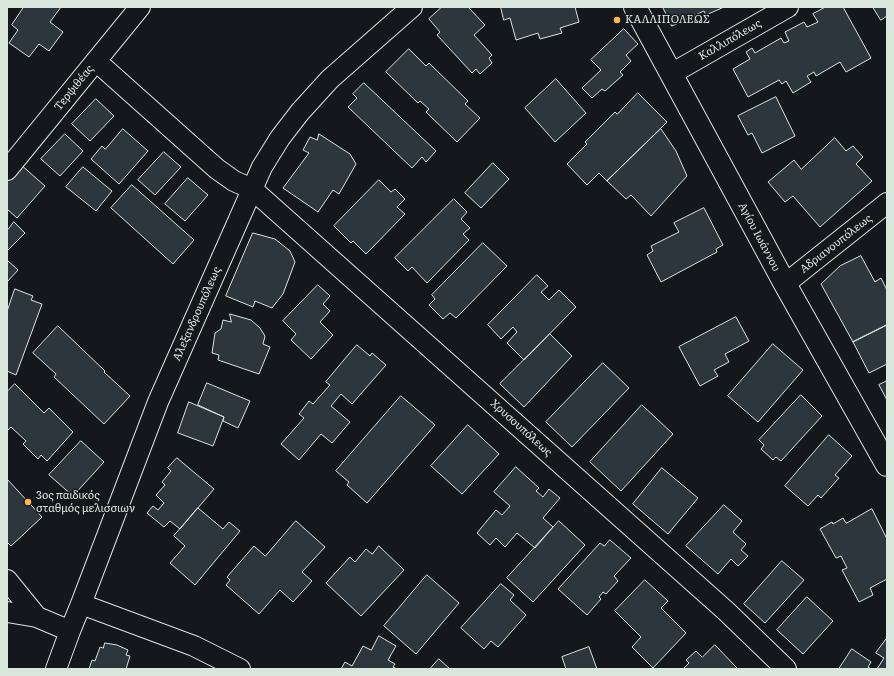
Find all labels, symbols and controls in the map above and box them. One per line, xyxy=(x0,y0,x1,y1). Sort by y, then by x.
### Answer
place label: ΚΑΛΛΙΠΟΛΕΩΣ xyxy=(625,13,710,27)
marker: ΚΑΛΛΙΠΟΛΕΩΣ xyxy=(612,15,622,25)
street label: Καλλιπόλεως xyxy=(696,17,764,63)
street label: Τερψιθέας xyxy=(52,62,96,114)
street label: Αγίου Ιωάννου xyxy=(735,200,783,274)
street label: Αδριανουπόλεως xyxy=(797,212,875,276)
street label: Αλεξανδρουπόλεως xyxy=(170,265,224,363)
street label: Χρυσουπόλεως xyxy=(487,397,555,459)
place label: 3ος παιδικός σταθμός μελισσιων xyxy=(36,489,135,515)
marker: 3ος παιδικός σταθμός μελισσιων xyxy=(23,497,33,507)

